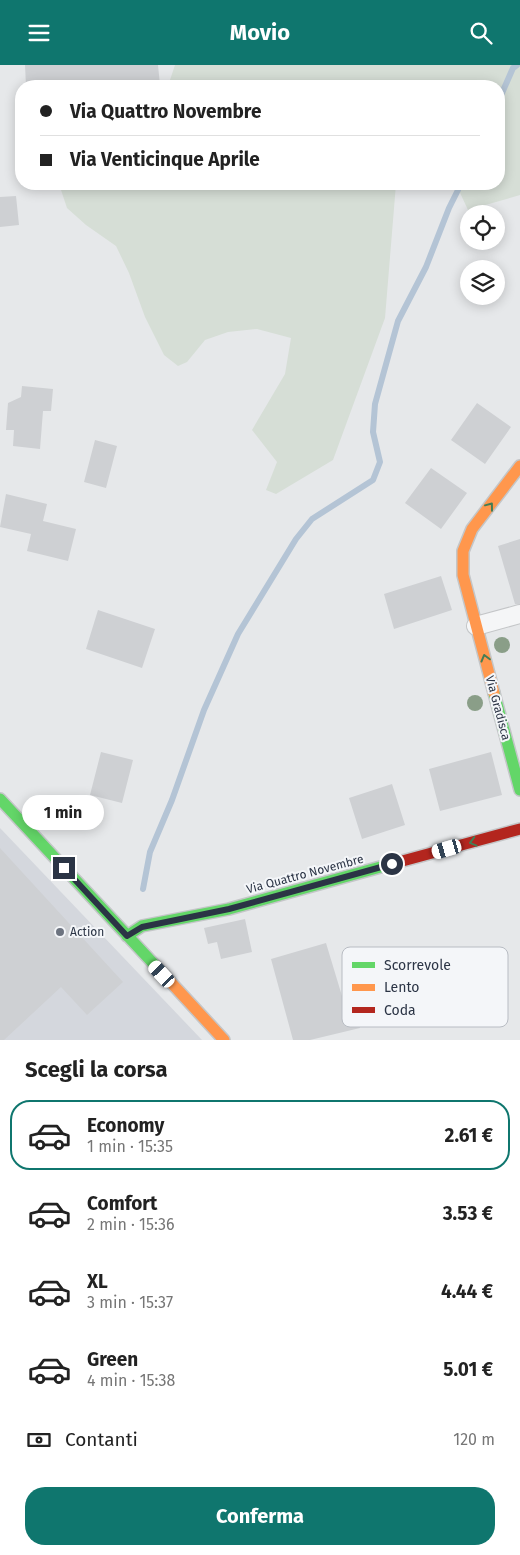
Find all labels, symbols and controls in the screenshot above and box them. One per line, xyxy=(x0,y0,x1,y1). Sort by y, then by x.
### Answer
icon: menu xyxy=(25,19,53,47)
text: Movio xyxy=(230,19,290,46)
icon: search xyxy=(467,19,495,47)
text: Via Quattro Novembre xyxy=(70,100,261,123)
text: Via Venticinque Aprile xyxy=(70,148,260,171)
map controls xyxy=(460,205,505,305)
button: locate xyxy=(460,205,505,250)
button: layers xyxy=(460,260,505,305)
one-way arrow xyxy=(484,502,493,512)
one-way arrow xyxy=(480,654,491,663)
street label: Via Gradisca xyxy=(483,674,513,742)
callout: 1 min xyxy=(23,795,105,831)
text: 1 min xyxy=(44,803,82,822)
one-way arrow xyxy=(469,836,478,846)
car xyxy=(430,838,463,860)
street label: Via Quattro Novembre xyxy=(245,852,365,896)
route start xyxy=(381,853,403,875)
route end xyxy=(53,857,75,879)
place label: Action xyxy=(70,925,104,939)
marker: Action xyxy=(54,926,66,938)
legend xyxy=(342,947,508,1027)
text: Scorrevole xyxy=(384,957,451,974)
car xyxy=(146,958,177,990)
text: Lento xyxy=(384,979,419,996)
text: Coda xyxy=(384,1002,416,1019)
text: Scegli la corsa xyxy=(25,1056,168,1083)
icon: car xyxy=(27,1113,72,1158)
text: Economy xyxy=(87,1114,164,1137)
text: 2.61 € xyxy=(445,1124,493,1147)
text: 1 min · 15:35 xyxy=(87,1137,173,1156)
icon: car xyxy=(27,1191,72,1236)
text: Comfort xyxy=(87,1192,157,1215)
text: 3.53 € xyxy=(443,1202,493,1225)
text: 2 min · 15:36 xyxy=(87,1215,175,1234)
icon: car xyxy=(27,1269,72,1314)
text: XL xyxy=(87,1270,108,1293)
text: 4.44 € xyxy=(441,1280,493,1303)
text: 3 min · 15:37 xyxy=(87,1293,173,1312)
icon: car xyxy=(27,1347,72,1392)
text: Green xyxy=(87,1348,138,1371)
text: 5.01 € xyxy=(443,1358,493,1381)
text: 4 min · 15:38 xyxy=(87,1371,175,1390)
icon: cash xyxy=(25,1426,53,1454)
text: Contanti xyxy=(65,1428,138,1451)
text: 120 m xyxy=(453,1430,495,1449)
button: Conferma xyxy=(25,1487,495,1545)

